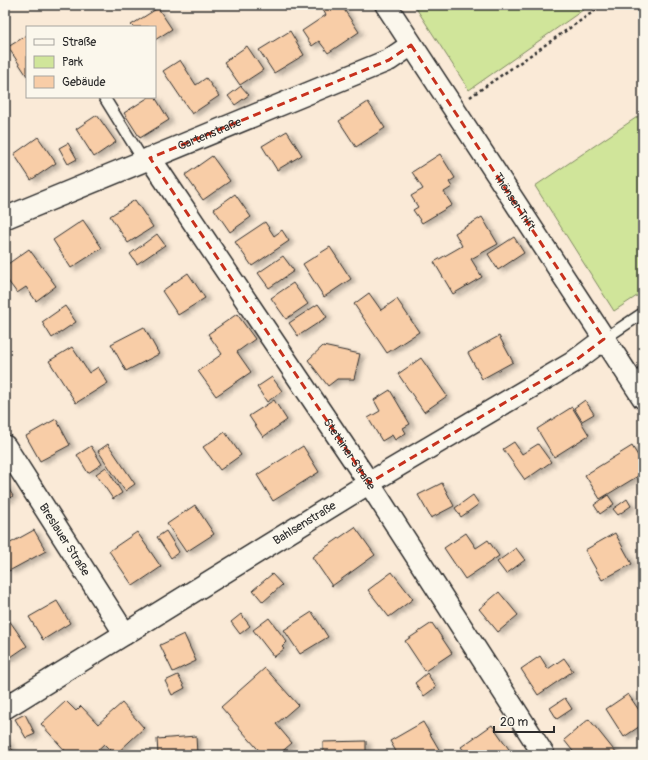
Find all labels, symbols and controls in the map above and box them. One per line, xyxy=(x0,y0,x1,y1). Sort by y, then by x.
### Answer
legend xyxy=(26,26,156,98)
text: Straße xyxy=(62,35,96,50)
text: Park xyxy=(62,55,83,70)
text: Gebäude xyxy=(62,75,106,90)
street label: Gartenstraße xyxy=(175,115,244,154)
street label: Thönser Trift xyxy=(490,170,539,234)
street label: Stettiner Straße xyxy=(320,416,379,493)
street label: Bahlsenstraße xyxy=(270,498,339,548)
street label: Breslauer Straße xyxy=(36,501,93,579)
scale bar xyxy=(494,708,554,734)
text: 20 m xyxy=(500,715,529,730)

